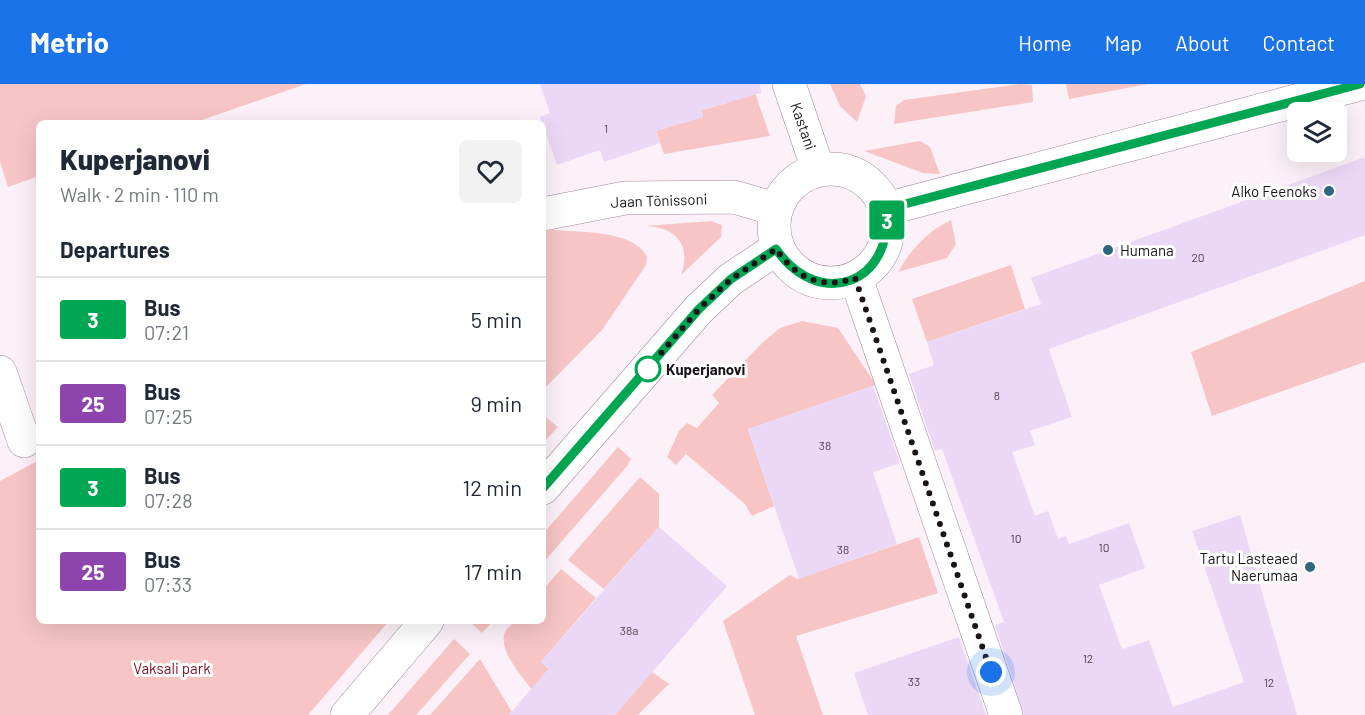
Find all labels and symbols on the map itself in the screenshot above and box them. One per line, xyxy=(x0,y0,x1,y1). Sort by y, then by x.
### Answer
street label: Kastani xyxy=(788,100,820,152)
house number: 1 xyxy=(604,121,608,135)
place label: Alko Feenoks xyxy=(1231,182,1317,200)
marker: Alko Feenoks xyxy=(1322,184,1336,198)
street label: Jaan Tõnissoni xyxy=(610,189,708,211)
line badge: 3 xyxy=(868,200,906,240)
place label: Humana xyxy=(1120,241,1174,259)
marker: Humana xyxy=(1101,243,1115,257)
house number: 20 xyxy=(1191,250,1205,264)
marker: Kuperjanovi xyxy=(635,356,661,382)
place label: Kuperjanovi xyxy=(666,360,746,378)
house number: 8 xyxy=(994,388,1000,402)
house number: 38 xyxy=(819,438,831,452)
house number: 10 xyxy=(1011,531,1021,545)
house number: 10 xyxy=(1099,540,1109,554)
house number: 38 xyxy=(837,542,849,556)
place label: Tartu Lasteaed Naerumaa xyxy=(1199,549,1298,584)
marker: Tartu Lasteaed Naerumaa xyxy=(1303,560,1317,574)
house number: 38a xyxy=(620,623,638,637)
house number: 12 xyxy=(1083,651,1093,665)
your location xyxy=(976,657,1006,687)
park label: Vaksali park xyxy=(133,659,211,677)
house number: 33 xyxy=(908,674,920,688)
house number: 12 xyxy=(1264,675,1274,689)

